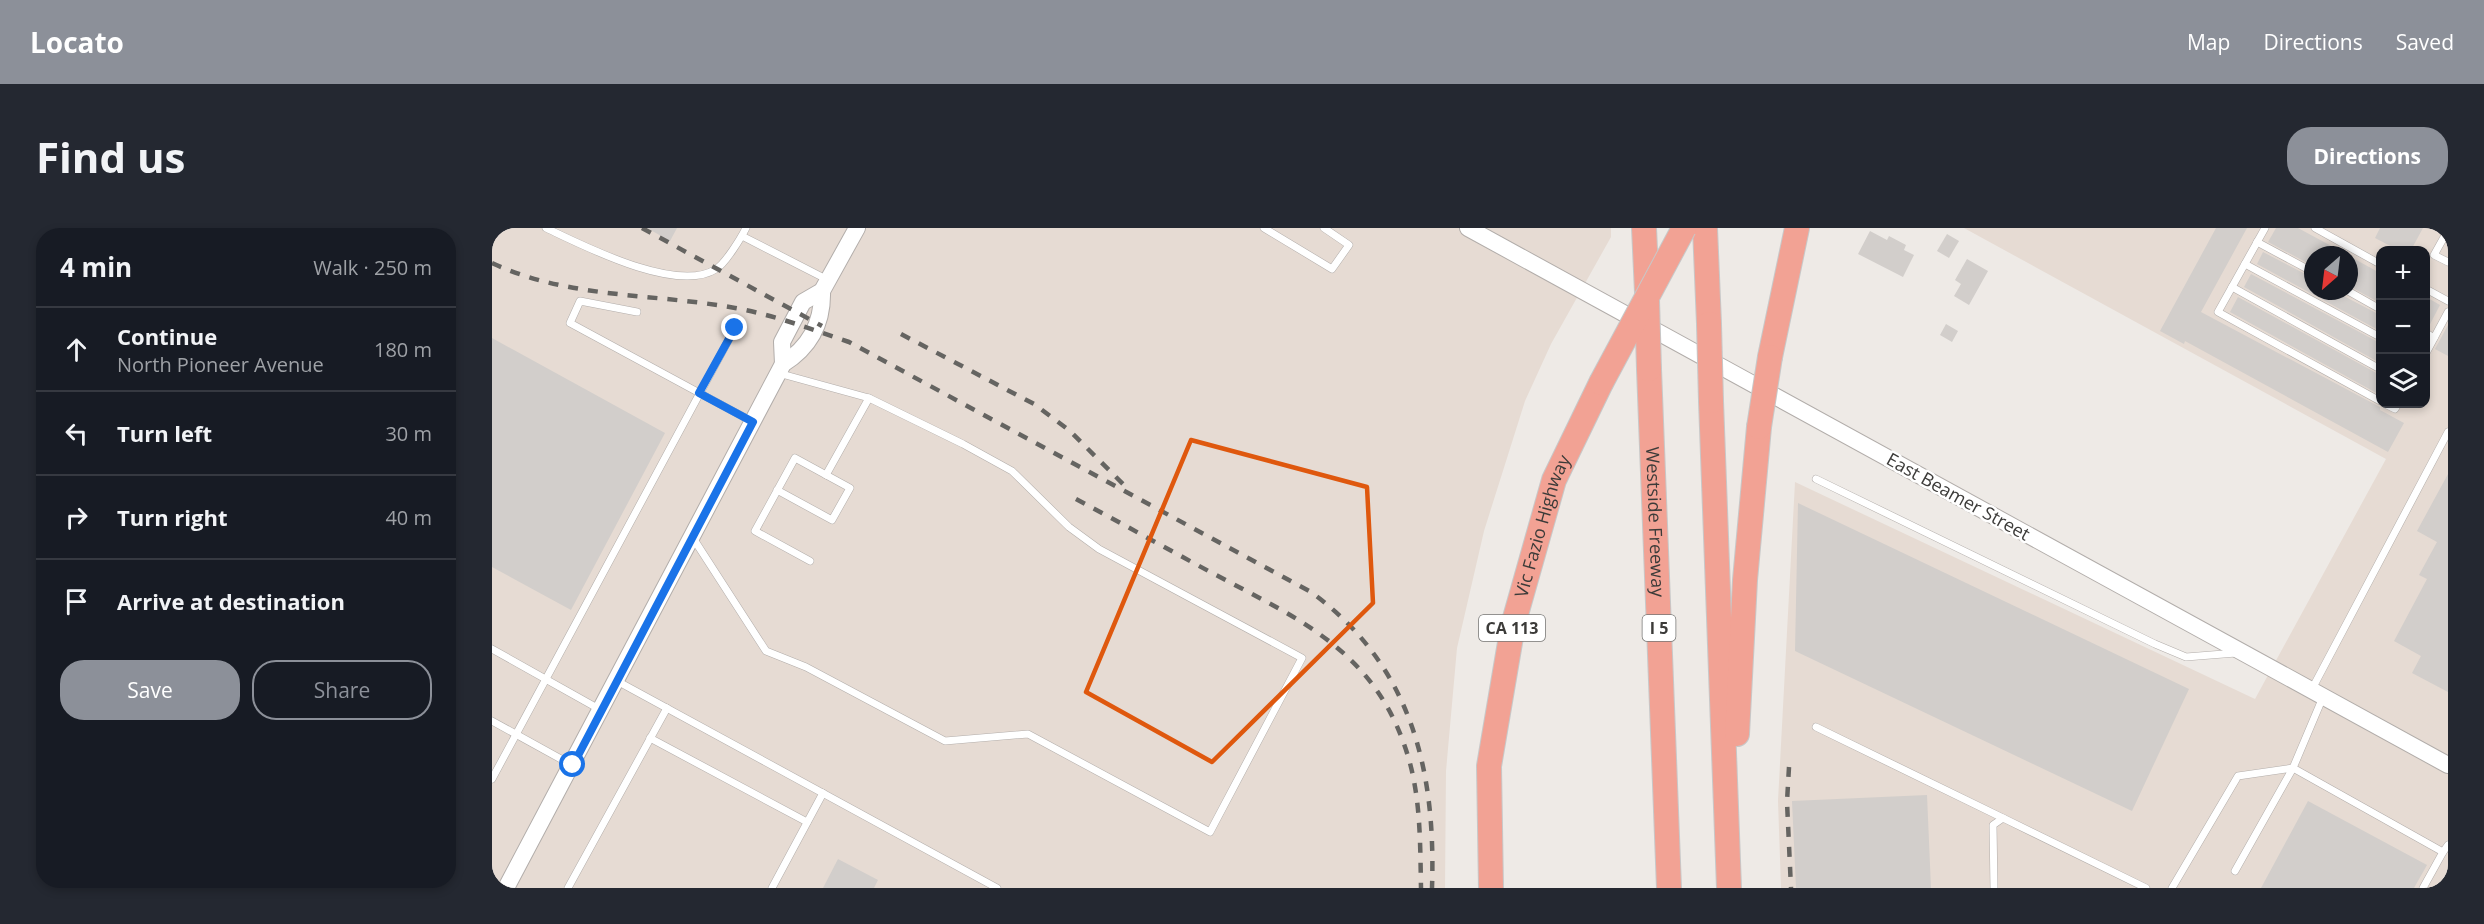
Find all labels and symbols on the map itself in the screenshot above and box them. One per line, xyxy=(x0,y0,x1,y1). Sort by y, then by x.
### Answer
north arrow xyxy=(2304,246,2358,300)
route end xyxy=(721,314,747,340)
street label: Westside Freeway xyxy=(1641,446,1671,598)
street label: East Beamer Street xyxy=(1882,447,2034,546)
street label: Vic Fazio Highway xyxy=(1508,450,1576,600)
road number: CA 113 xyxy=(1479,615,1545,641)
road number: I 5 xyxy=(1642,615,1676,641)
route start xyxy=(559,751,585,777)

